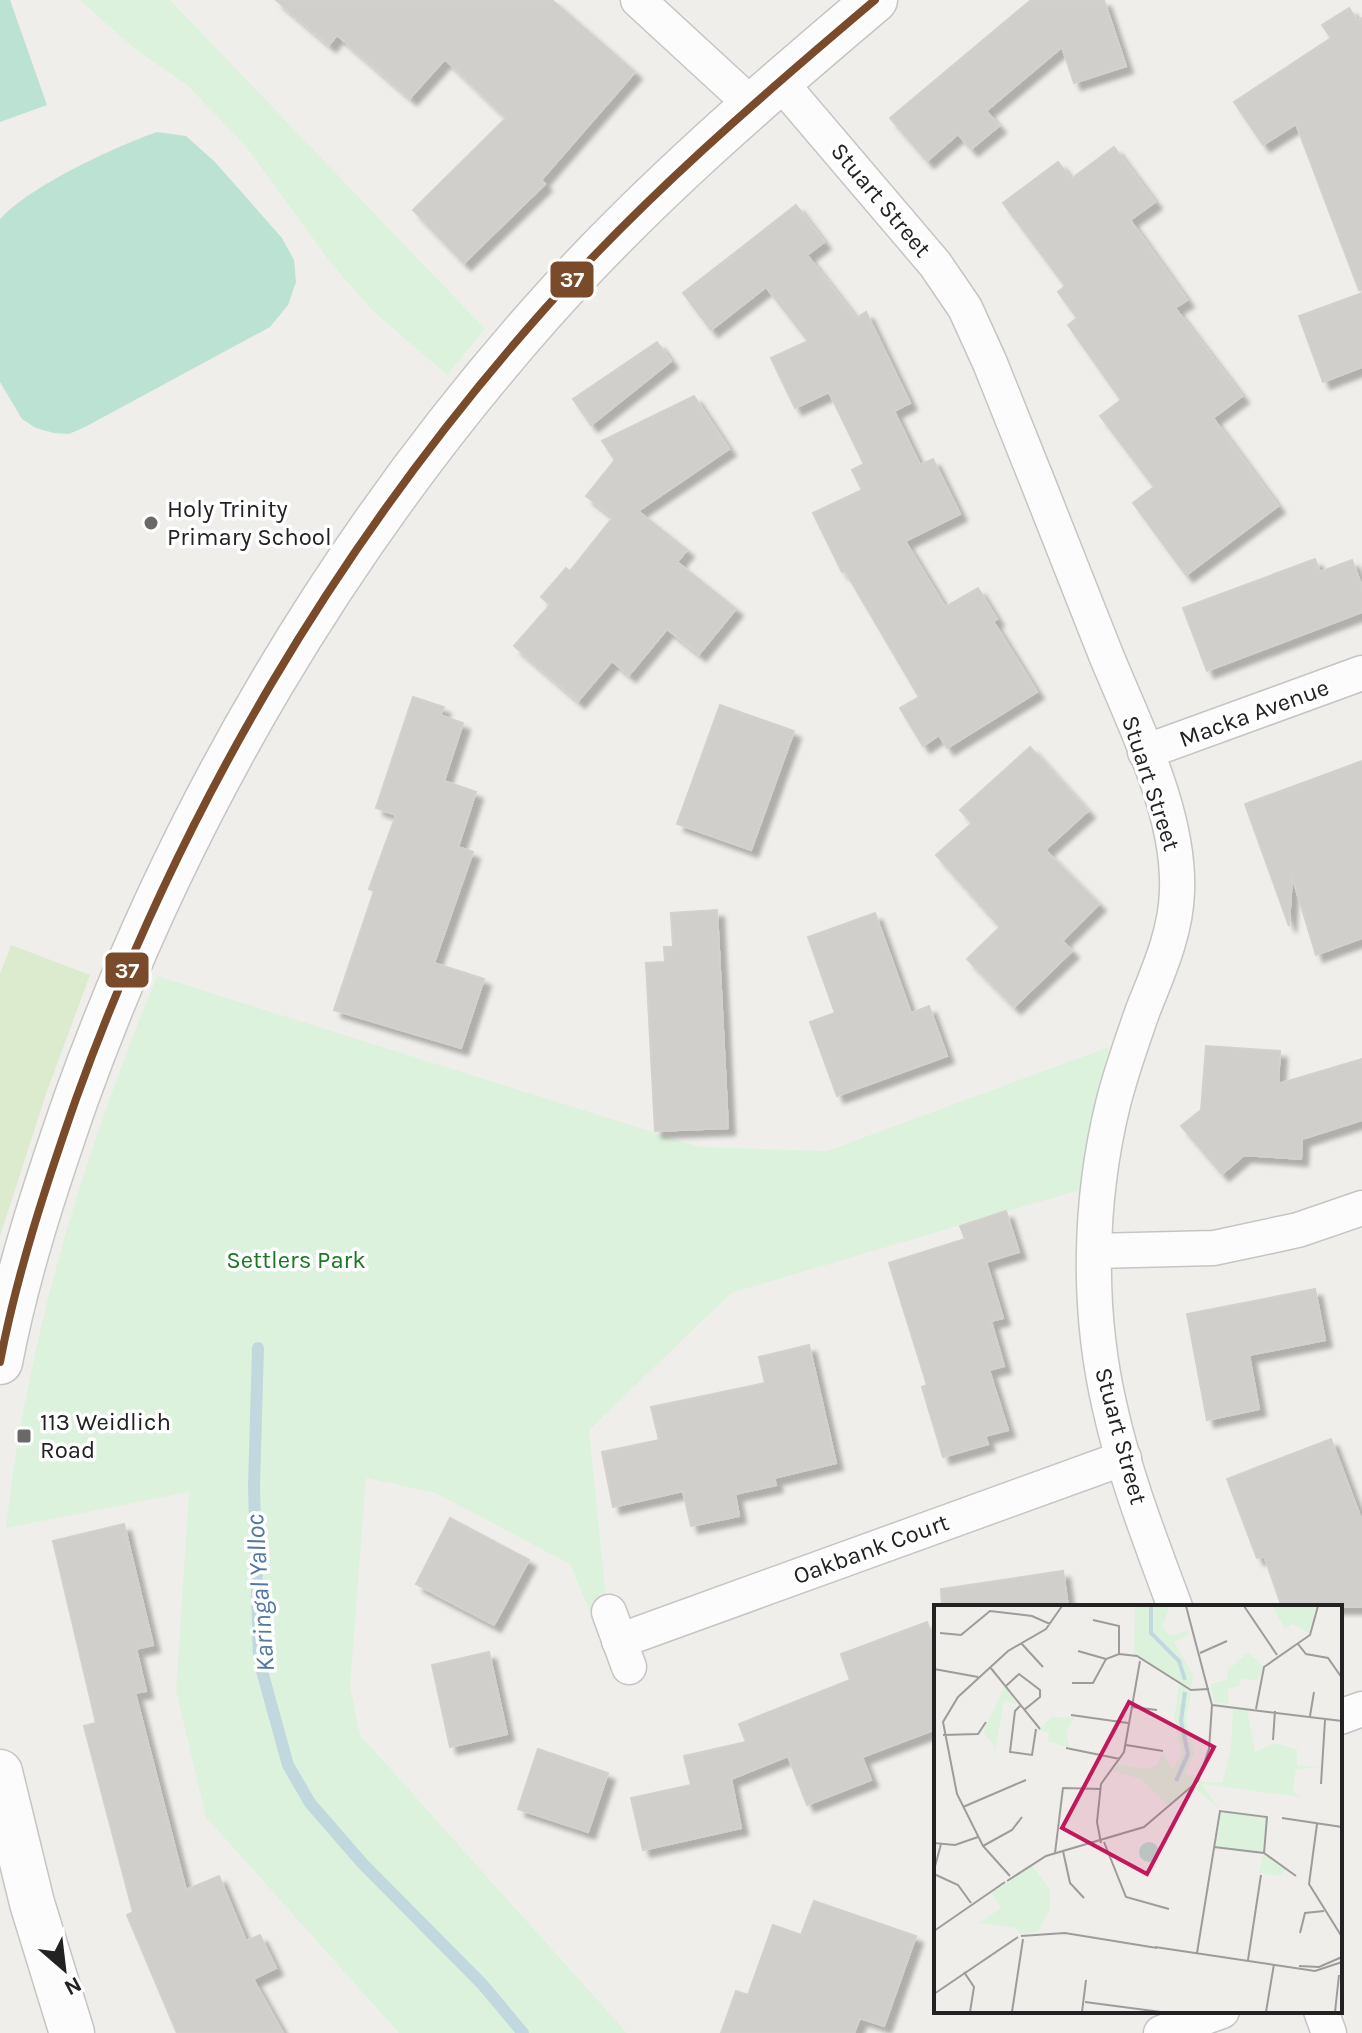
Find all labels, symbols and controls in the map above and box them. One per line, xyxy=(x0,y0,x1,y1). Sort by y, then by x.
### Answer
street label: Stuart Street xyxy=(825,137,937,263)
line badge: 37 xyxy=(549,260,595,299)
text: 37 xyxy=(560,267,584,293)
place label: Holy Trinity Primary School xyxy=(167,495,332,551)
marker: Holy Trinity Primary School xyxy=(142,514,160,532)
street label: Macka Avenue xyxy=(1175,673,1333,753)
street label: Stuart Street xyxy=(1116,712,1186,854)
line badge: 37 xyxy=(104,951,150,989)
text: 37 xyxy=(115,958,139,984)
park label: Settlers Park xyxy=(226,1246,366,1274)
street label: Stuart Street xyxy=(1089,1364,1153,1508)
place label: 113 Weidlich Road xyxy=(40,1408,171,1464)
marker: 113 Weidlich Road xyxy=(15,1427,33,1445)
street label: Oakbank Court xyxy=(789,1508,953,1590)
water label: Karingal Yalloc xyxy=(239,1513,281,1673)
inset map xyxy=(934,1605,1342,2013)
north arrow xyxy=(24,1929,104,2009)
text: N xyxy=(60,1971,86,2001)

